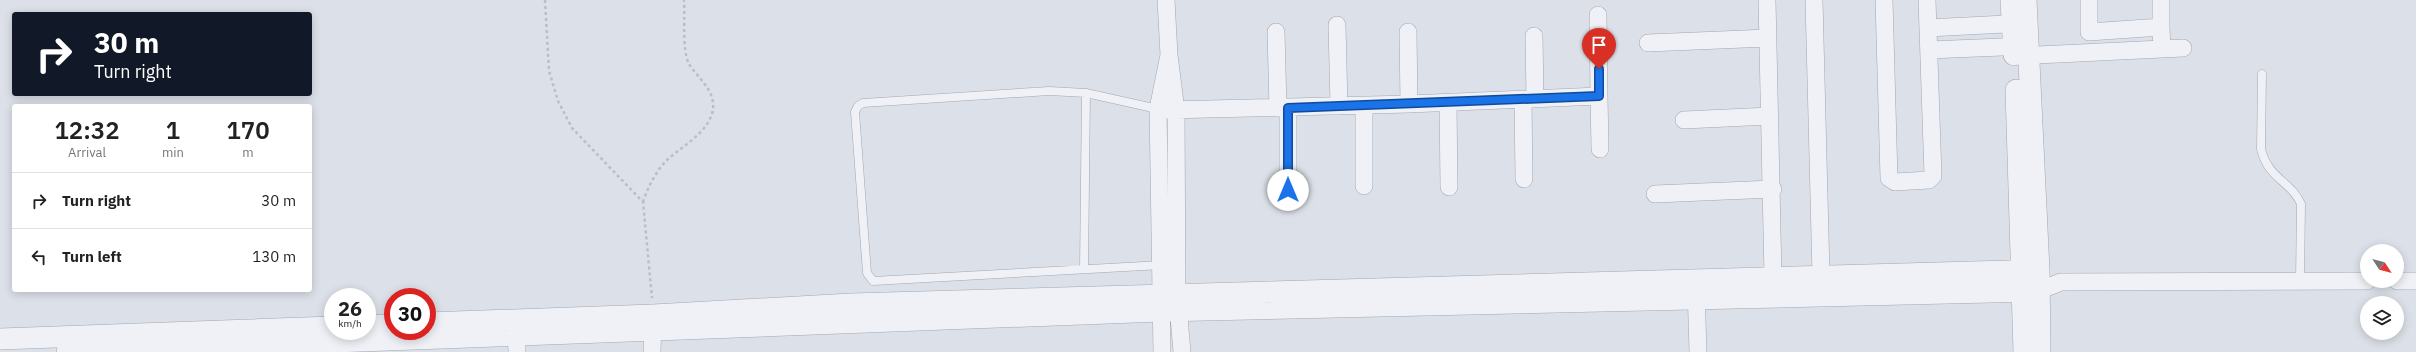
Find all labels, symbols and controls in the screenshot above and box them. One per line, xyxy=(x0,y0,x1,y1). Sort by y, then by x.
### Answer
text: 30 m xyxy=(94,24,159,61)
icon: right xyxy=(28,28,80,80)
pin xyxy=(1582,28,1616,69)
icon: arrive xyxy=(1588,34,1610,56)
text: Turn right xyxy=(94,60,172,83)
text: 12:32 xyxy=(54,114,120,146)
text: 1 xyxy=(166,114,180,146)
text: 170 xyxy=(226,114,270,146)
text: Arrival xyxy=(68,144,106,161)
text: min xyxy=(162,144,184,161)
text: m xyxy=(242,144,254,161)
position arrow xyxy=(1267,169,1309,211)
icon: right xyxy=(28,190,50,212)
text: Turn right xyxy=(62,191,131,210)
text: 30 m xyxy=(261,191,296,210)
north arrow xyxy=(2360,244,2404,288)
map controls xyxy=(2360,244,2404,340)
icon: left xyxy=(28,246,50,268)
text: Turn left xyxy=(62,247,122,266)
text: 130 m xyxy=(252,247,296,266)
speed limit sign: 30 xyxy=(384,288,436,340)
text: 26 xyxy=(338,295,362,322)
button: layers xyxy=(2360,296,2404,340)
text: km/h xyxy=(338,317,362,330)

